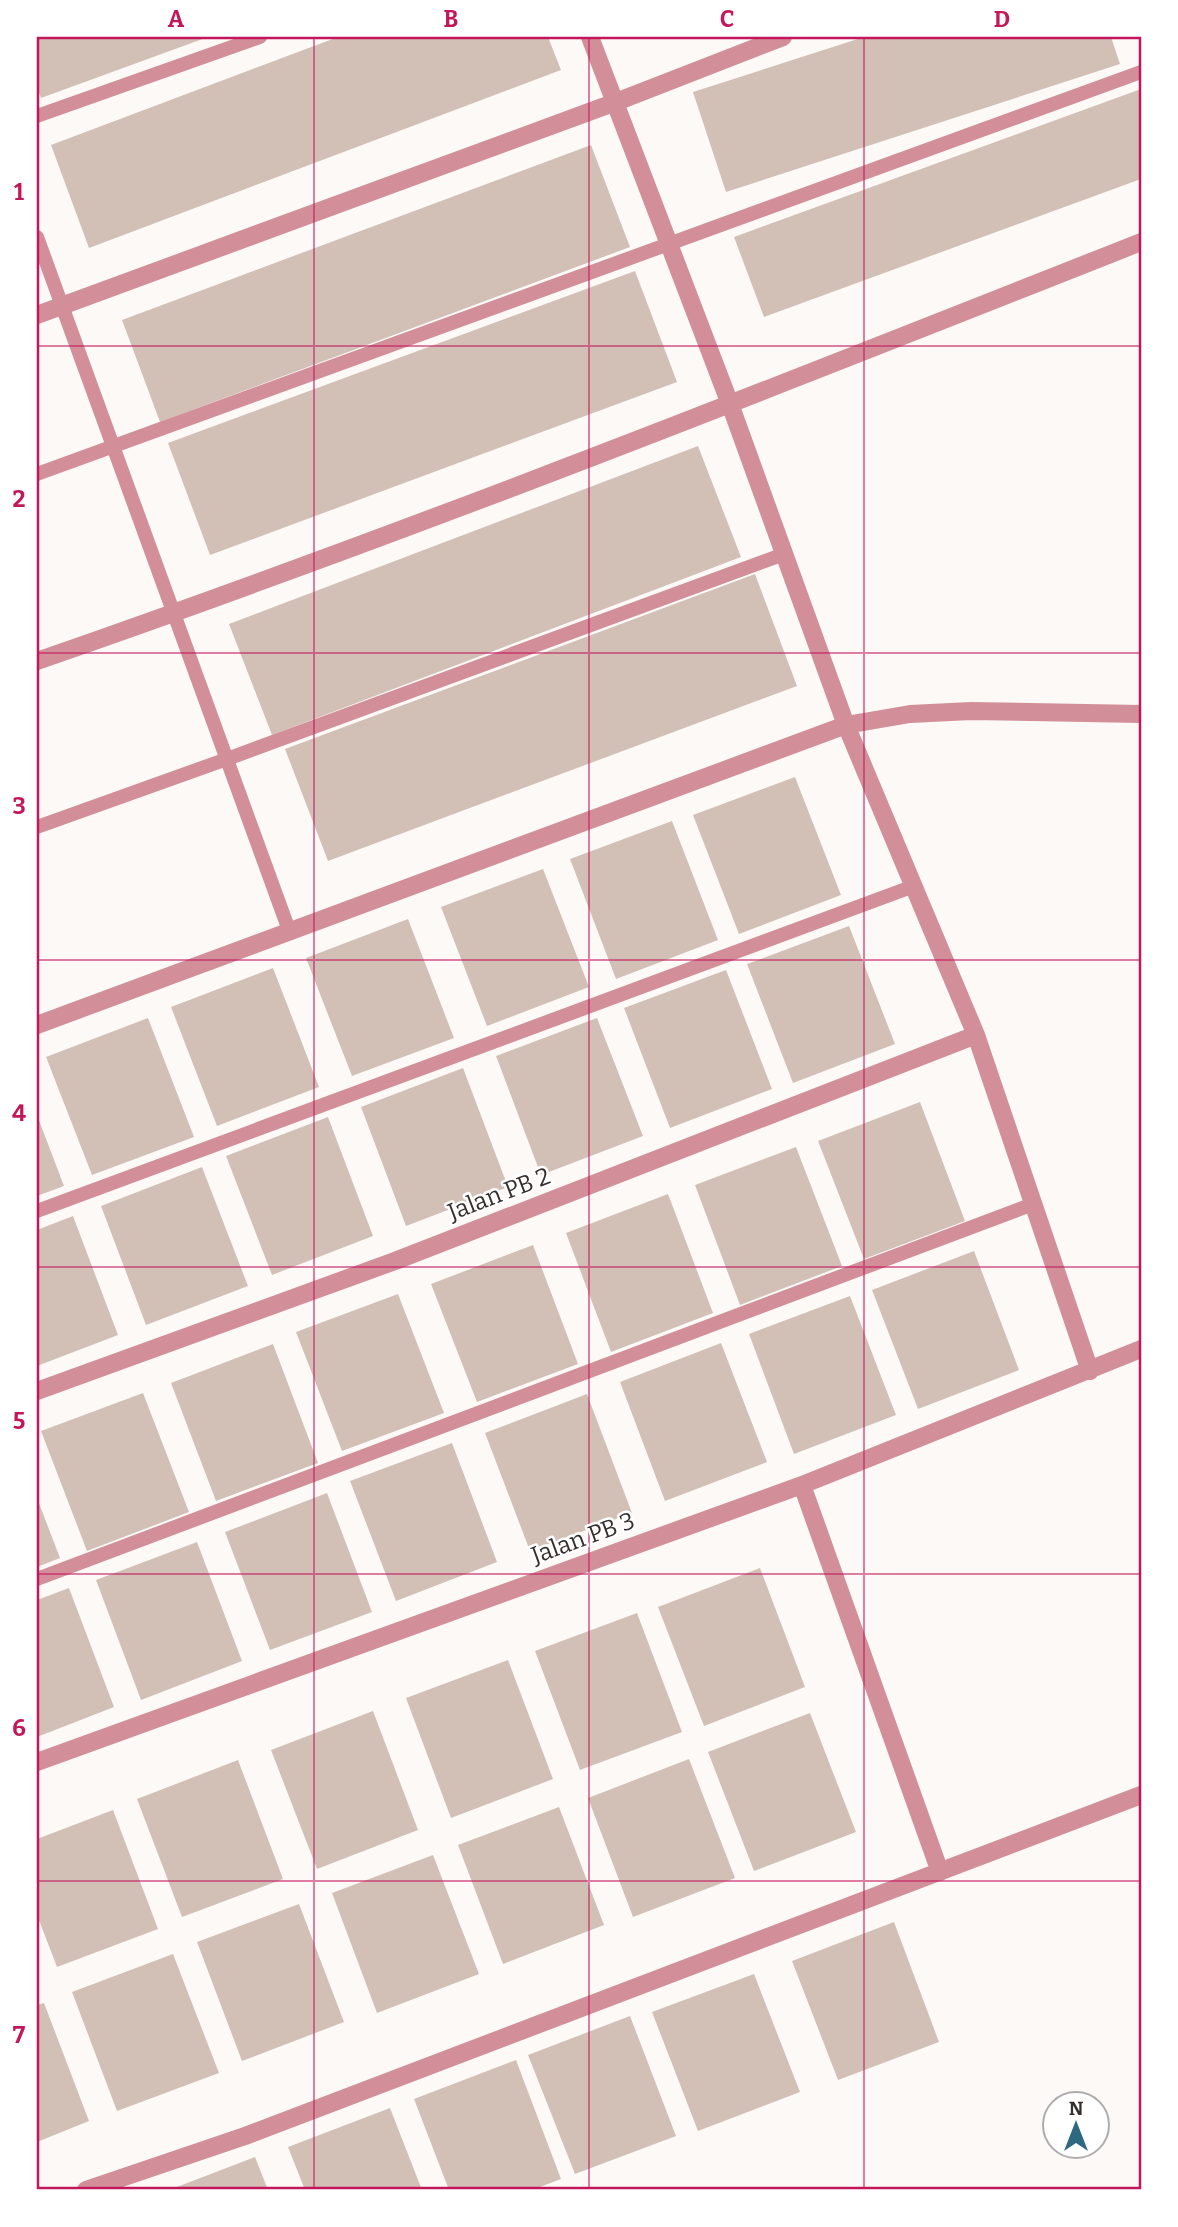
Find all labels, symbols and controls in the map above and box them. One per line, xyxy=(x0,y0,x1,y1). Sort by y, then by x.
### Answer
text: A xyxy=(168,5,185,33)
text: B xyxy=(444,5,458,33)
text: C xyxy=(720,5,734,33)
text: D xyxy=(994,5,1010,33)
text: 1 xyxy=(14,178,24,206)
text: 2 xyxy=(13,485,26,513)
text: 3 xyxy=(12,792,26,820)
text: 4 xyxy=(12,1099,26,1127)
street label: Jalan PB 2 xyxy=(443,1162,554,1227)
text: 5 xyxy=(13,1407,25,1435)
street label: Jalan PB 3 xyxy=(527,1506,639,1570)
text: 6 xyxy=(12,1714,26,1742)
text: 7 xyxy=(13,2021,26,2049)
north arrow xyxy=(1042,2090,1112,2160)
text: N xyxy=(1069,2097,1084,2120)

